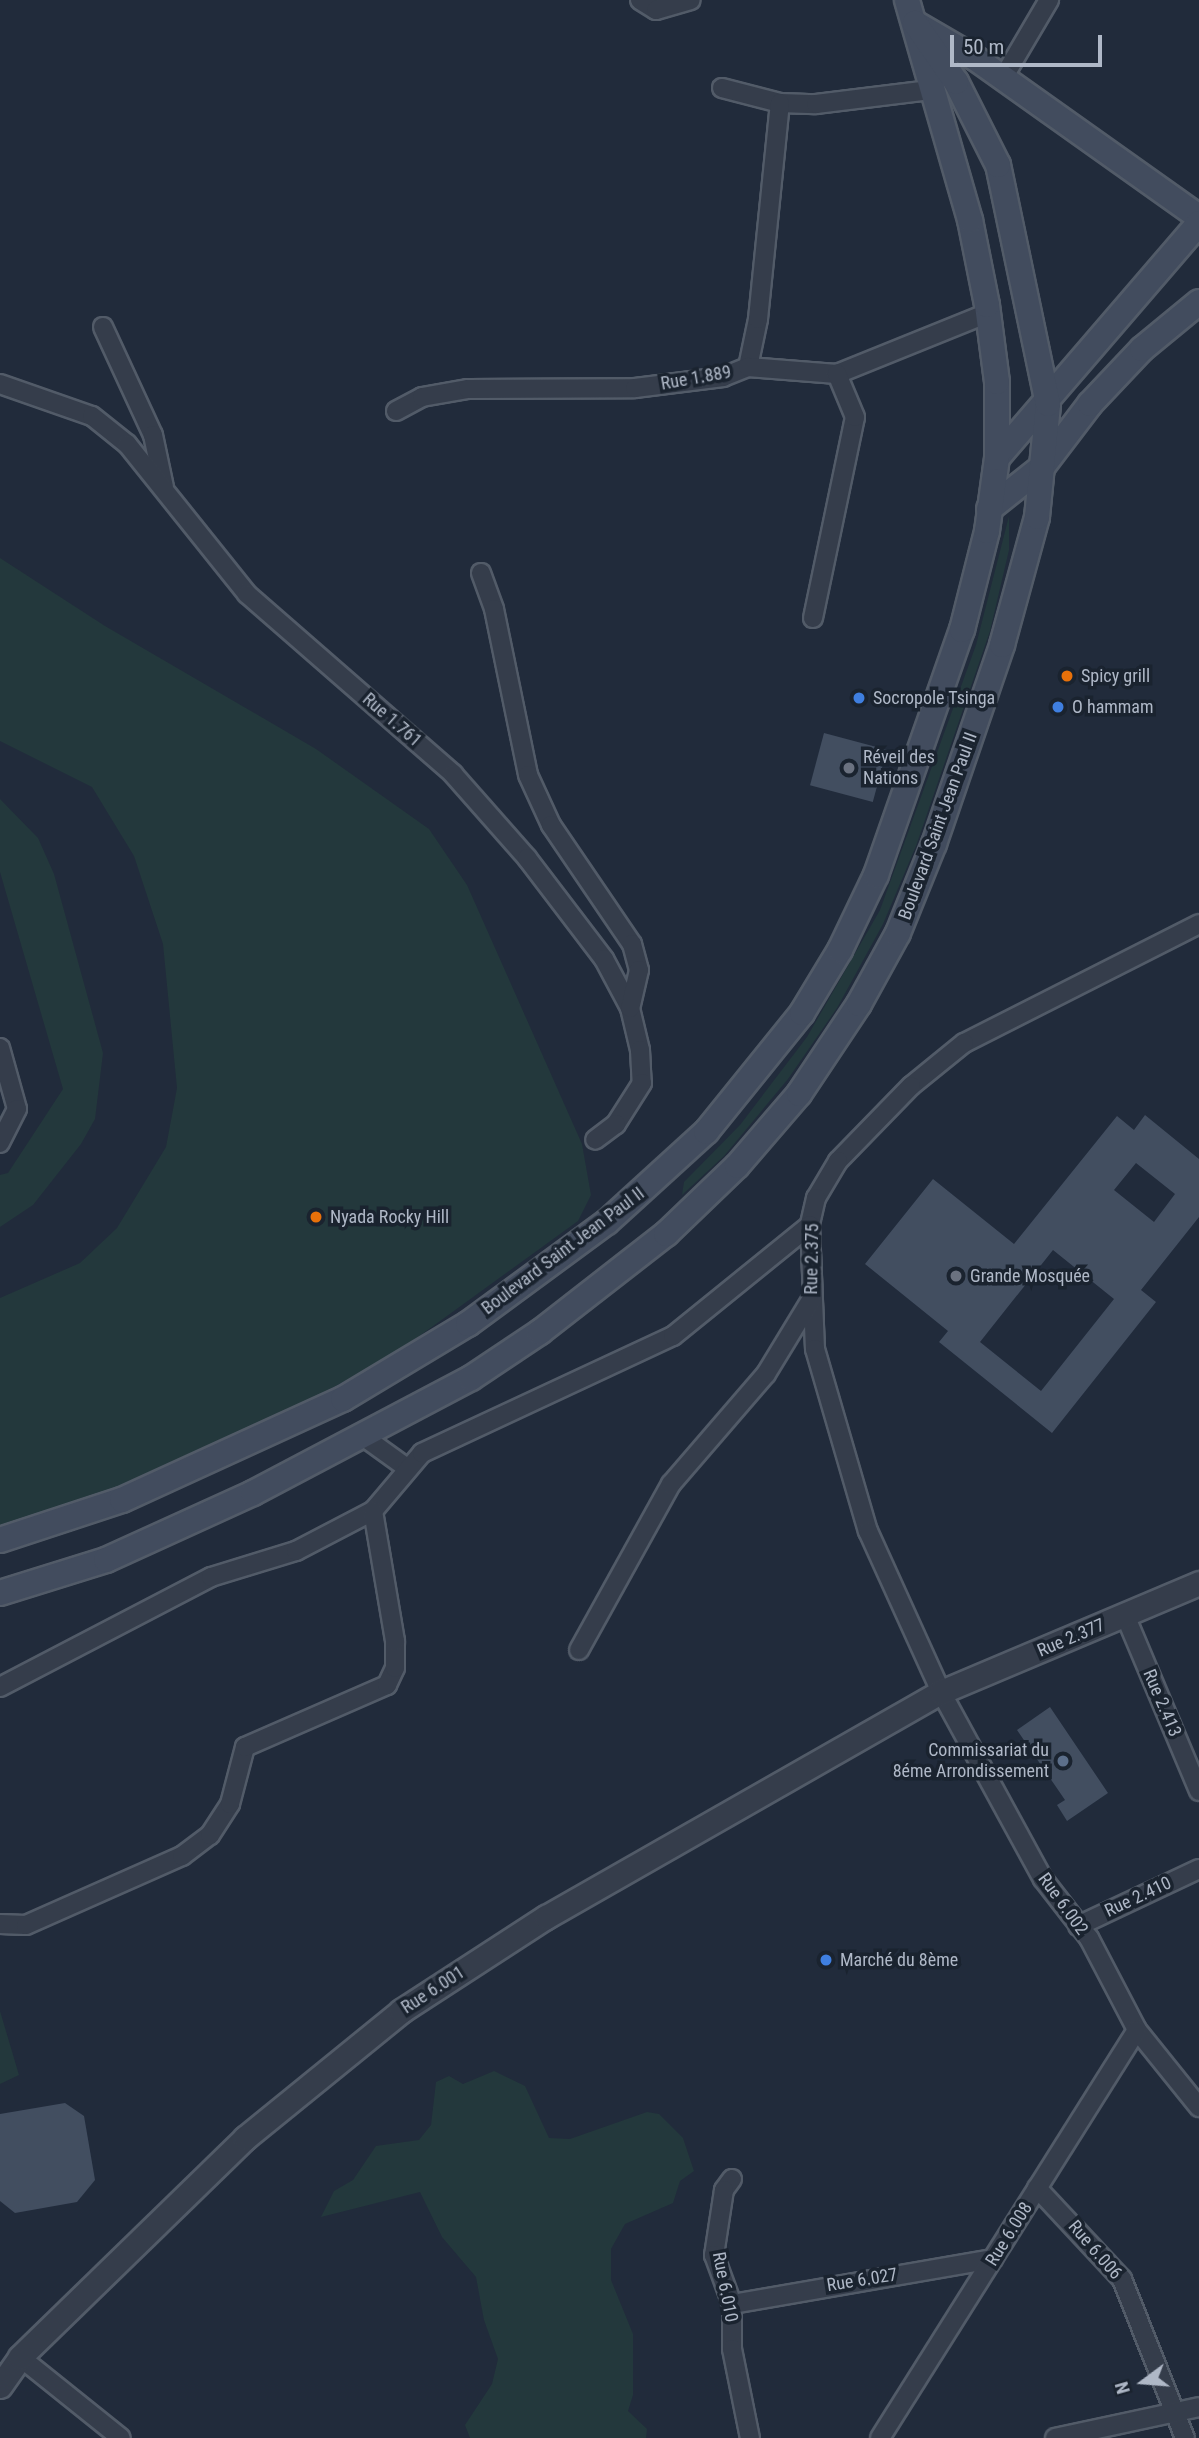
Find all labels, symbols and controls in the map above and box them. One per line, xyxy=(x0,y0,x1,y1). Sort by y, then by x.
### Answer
scale bar xyxy=(954,21,1106,65)
text: 50 m xyxy=(963,35,1004,59)
street label: Rue 1.889 xyxy=(659,361,733,395)
place label: Spicy grill xyxy=(1081,665,1150,687)
marker: Spicy grill xyxy=(1059,668,1075,684)
place label: Socropole Tsinga xyxy=(873,687,996,709)
street label: Rue 1.761 xyxy=(358,689,426,751)
marker: Socropole Tsinga xyxy=(851,690,867,706)
place label: O hammam xyxy=(1072,696,1154,718)
marker: O hammam xyxy=(1050,699,1066,715)
street label: Boulevard Saint Jean Paul II xyxy=(894,729,982,923)
place label: Réveil des Nations xyxy=(863,747,935,790)
marker: Réveil des Nations xyxy=(841,760,857,776)
street label: Boulevard Saint Jean Paul II xyxy=(477,1183,649,1319)
place label: Nyada Rocky Hill xyxy=(330,1206,449,1228)
marker: Nyada Rocky Hill xyxy=(308,1209,324,1225)
street label: Rue 2.375 xyxy=(801,1223,823,1295)
place label: Grande Mosquée xyxy=(970,1265,1090,1287)
marker: Grande Mosquée xyxy=(948,1268,964,1284)
street label: Rue 2.377 xyxy=(1034,1614,1108,1662)
street label: Rue 2.413 xyxy=(1138,1666,1186,1740)
place label: Commissariat du 8éme Arrondissement xyxy=(893,1740,1049,1782)
marker: Commissariat du 8éme Arrondissement xyxy=(1055,1753,1071,1769)
street label: Rue 6.002 xyxy=(1033,1869,1093,1939)
street label: Rue 2.410 xyxy=(1101,1872,1175,1922)
place label: Marché du 8ème xyxy=(840,1949,958,1971)
marker: Marché du 8ème xyxy=(818,1952,834,1968)
street label: Rue 6.001 xyxy=(397,1962,469,2018)
street label: Rue 6.008 xyxy=(981,2198,1037,2270)
street label: Rue 6.006 xyxy=(1064,2216,1126,2284)
street label: Rue 6.010 xyxy=(708,2250,742,2324)
street label: Rue 6.027 xyxy=(825,2264,899,2296)
north arrow xyxy=(1108,2347,1178,2417)
text: N xyxy=(1110,2379,1135,2397)

